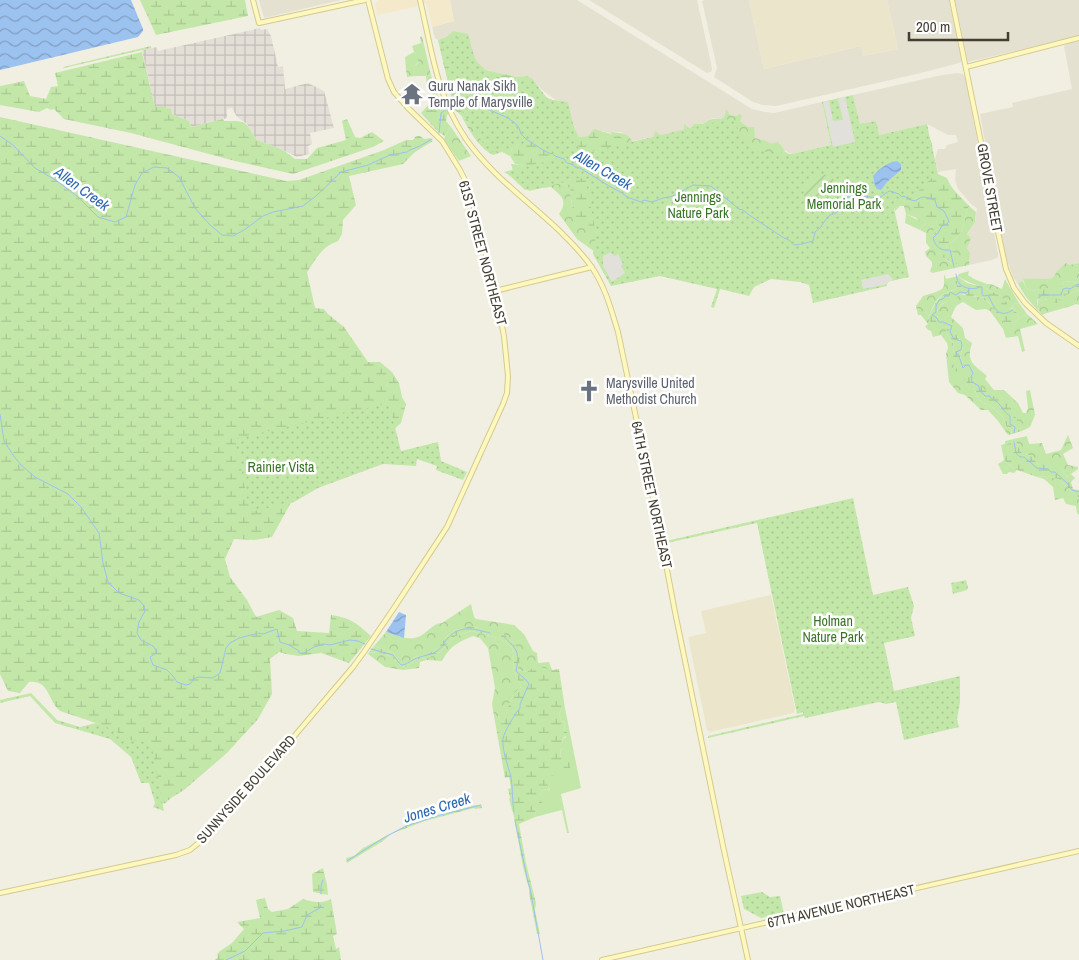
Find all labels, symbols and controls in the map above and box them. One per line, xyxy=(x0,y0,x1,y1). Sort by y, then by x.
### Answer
scale bar xyxy=(909,10,1008,42)
text: 200 m xyxy=(916,16,950,37)
place label: Guru Nanak Sikh Temple of Marysville xyxy=(428,77,533,111)
temple icon: Guru Nanak Sikh Temple of Marysville xyxy=(399,81,425,107)
street label: GROVE STREET xyxy=(973,142,1007,234)
water label: Allen Creek xyxy=(570,144,637,195)
water label: Allen Creek xyxy=(50,161,115,216)
street label: 61ST STREET NORTHEAST xyxy=(455,179,511,327)
park label: Jennings Memorial Park xyxy=(807,179,882,213)
park label: Jennings Nature Park xyxy=(667,188,729,222)
place label: Marysville United Methodist Church xyxy=(606,374,697,408)
church icon: Marysville United Methodist Church xyxy=(576,378,602,404)
street label: 64TH STREET NORTHEAST xyxy=(628,420,676,570)
park label: Rainier Vista xyxy=(248,458,315,476)
park label: Holman Nature Park xyxy=(802,612,864,646)
street label: SUNNYSIDE BOULEVARD xyxy=(192,731,300,847)
water label: Jones Creek xyxy=(400,787,474,828)
street label: 67TH AVENUE NORTHEAST xyxy=(766,880,916,932)

